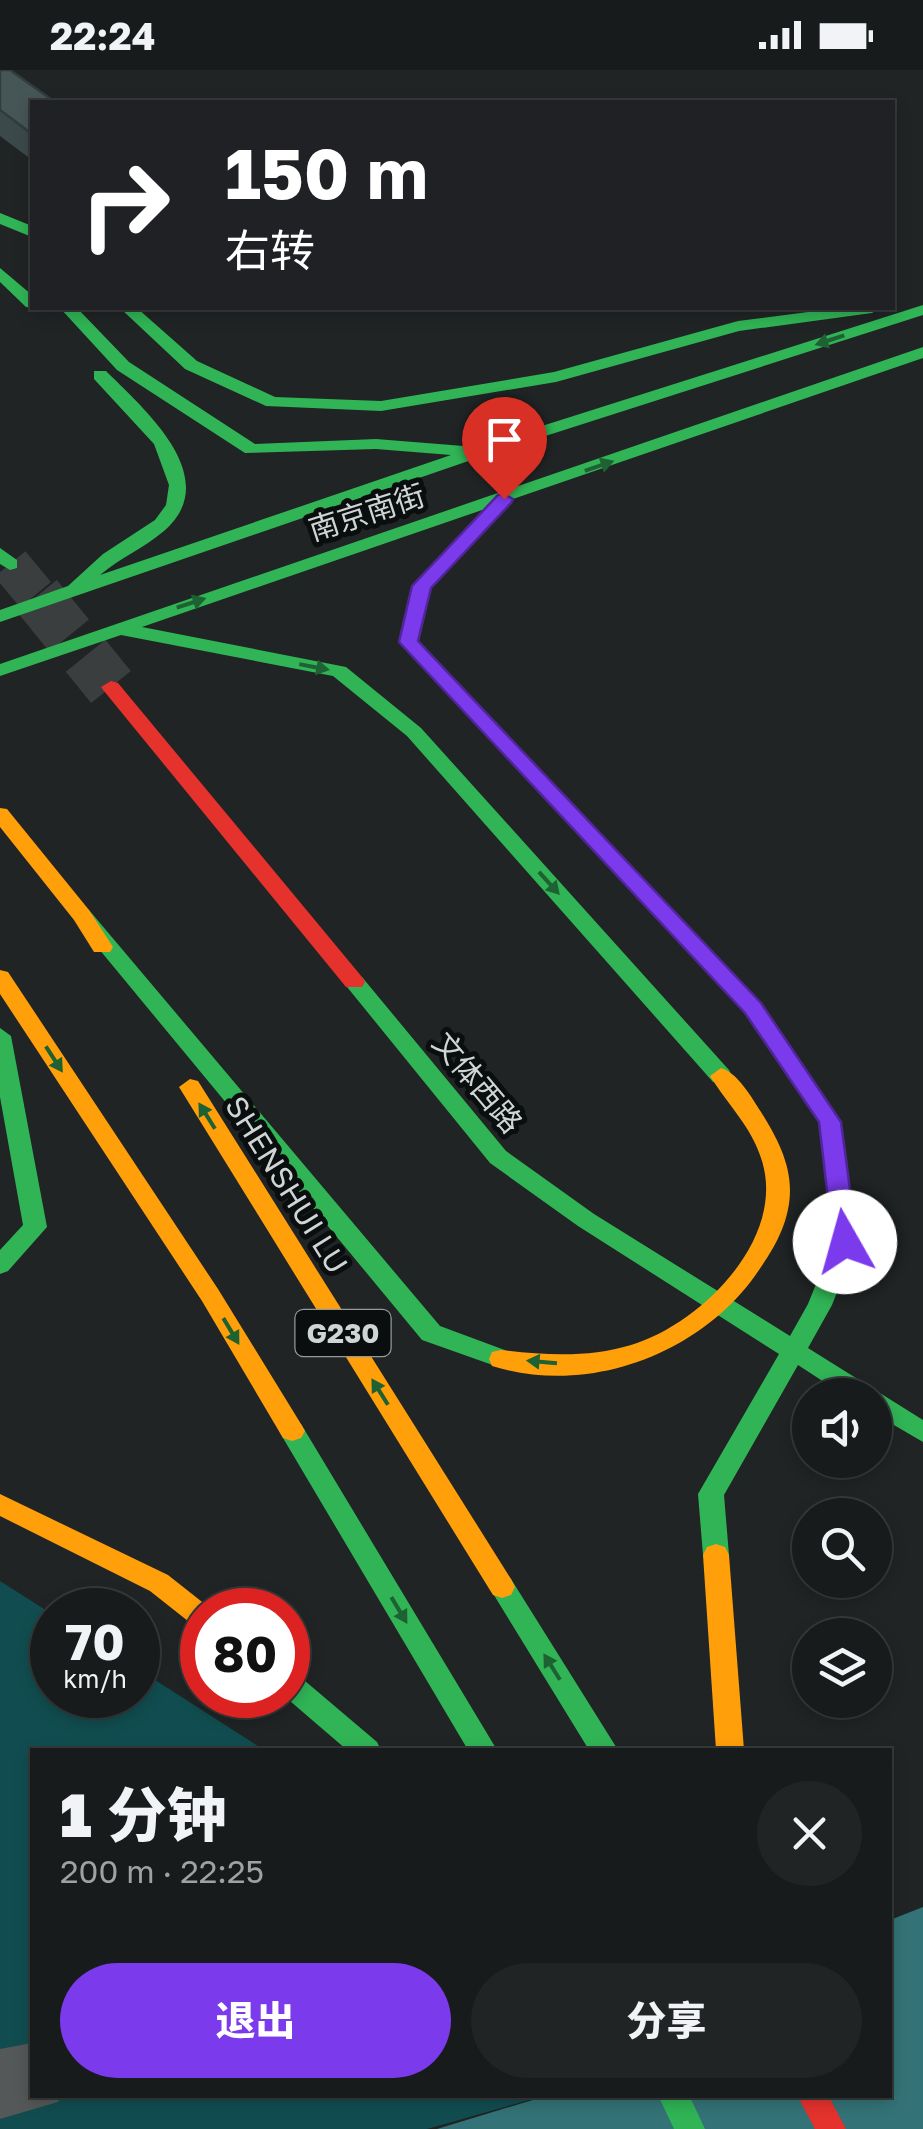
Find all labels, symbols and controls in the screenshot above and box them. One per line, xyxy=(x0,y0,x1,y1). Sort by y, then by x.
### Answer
text: 22:24 xyxy=(50,13,155,58)
text: 150 m xyxy=(225,130,428,214)
icon: right xyxy=(60,140,190,270)
text: 右转 xyxy=(225,223,315,277)
one-way arrow xyxy=(815,333,845,348)
pin xyxy=(462,397,547,500)
icon: arrive xyxy=(477,412,532,467)
one-way arrow xyxy=(584,458,614,473)
street label: 南京南街 xyxy=(304,476,429,548)
one-way arrow xyxy=(177,595,207,610)
one-way arrow xyxy=(299,659,330,675)
one-way arrow xyxy=(538,870,560,895)
street label: 文体西路 xyxy=(425,1025,530,1140)
one-way arrow xyxy=(44,1045,62,1072)
street label: SHENSHUI LU xyxy=(218,1089,356,1280)
one-way arrow xyxy=(199,1102,217,1130)
position arrow xyxy=(793,1190,897,1294)
road number: G230 xyxy=(296,1310,390,1356)
one-way arrow xyxy=(222,1317,239,1345)
one-way arrow xyxy=(525,1353,557,1369)
one-way arrow xyxy=(371,1378,389,1406)
map controls xyxy=(792,1378,892,1718)
button: sound xyxy=(792,1378,892,1478)
button: search xyxy=(792,1498,892,1598)
speed limit sign: 80 xyxy=(180,1588,310,1718)
one-way arrow xyxy=(390,1596,407,1624)
text: 70 xyxy=(65,1611,125,1671)
button: layers xyxy=(792,1618,892,1718)
one-way arrow xyxy=(544,1653,561,1681)
text: km/h xyxy=(63,1663,127,1694)
text: 1 分钟 xyxy=(60,1778,227,1850)
button: close xyxy=(757,1781,862,1886)
text: 200 m · 22:25 xyxy=(60,1852,264,1890)
button: 退出 xyxy=(60,1963,451,2078)
button: 分享 xyxy=(471,1963,862,2078)

